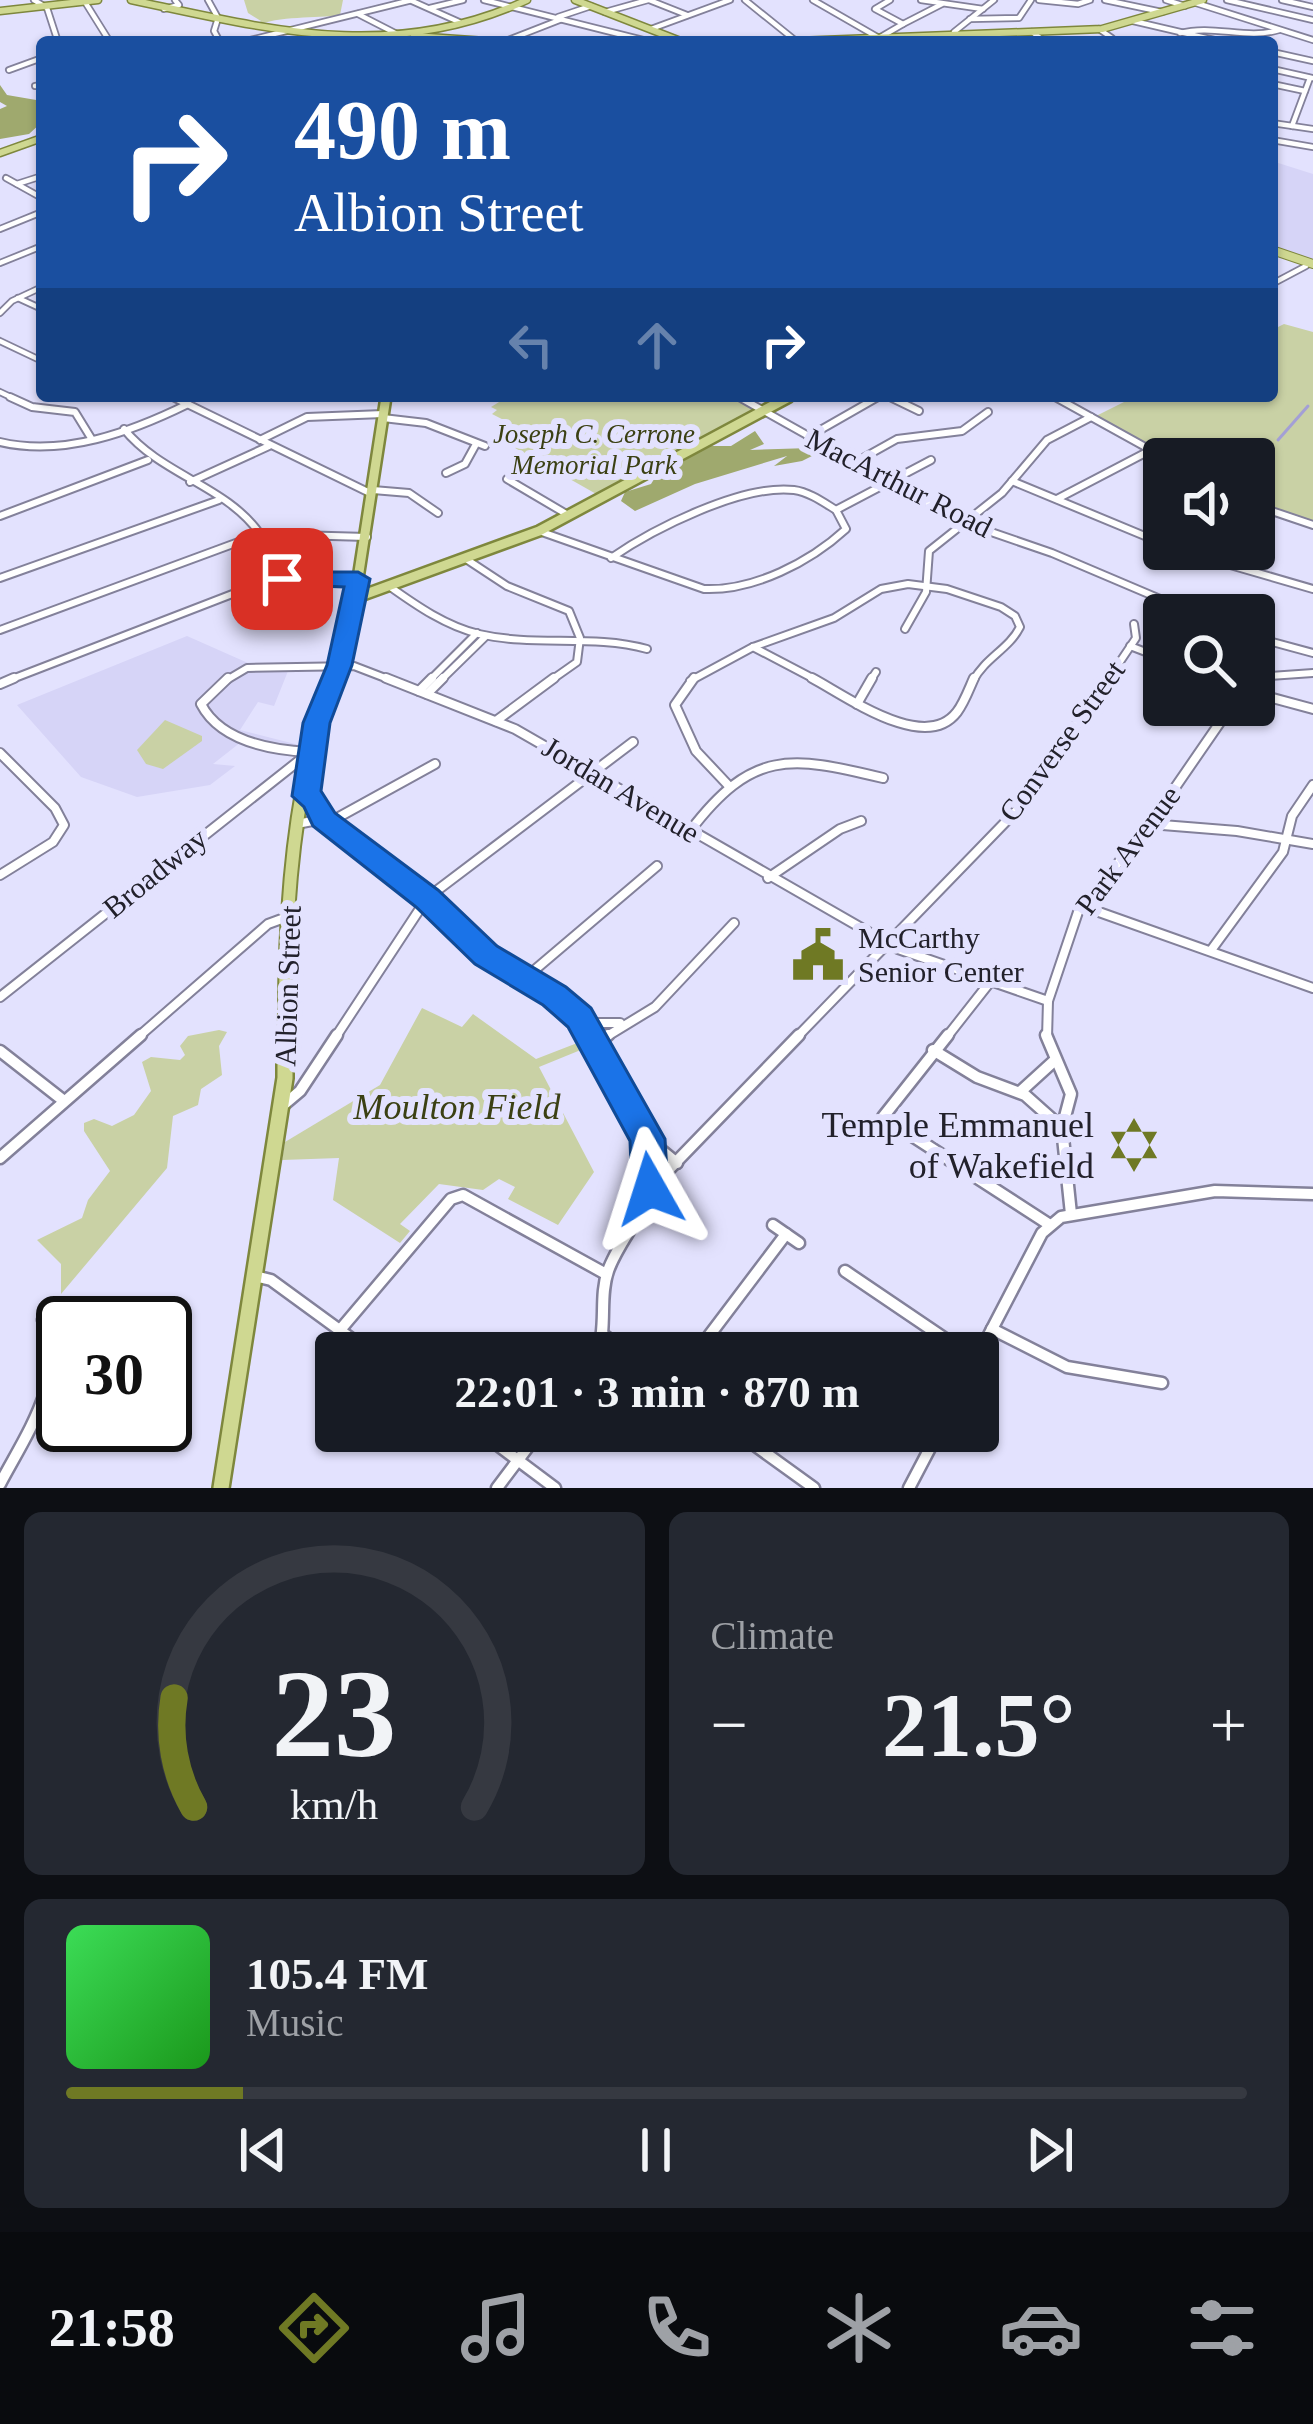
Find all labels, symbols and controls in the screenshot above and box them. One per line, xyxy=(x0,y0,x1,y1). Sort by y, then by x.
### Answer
icon: right xyxy=(96,84,252,240)
text: 490 m xyxy=(294,84,511,177)
text: Albion Street xyxy=(294,183,583,243)
icon: left xyxy=(498,312,564,378)
icon: ahead xyxy=(624,312,690,378)
icon: right xyxy=(750,312,816,378)
park label: Joseph C. Cerrone Memorial Park xyxy=(493,419,695,480)
street label: MacArthur Road xyxy=(801,422,998,544)
map controls xyxy=(1143,438,1275,726)
button: sound xyxy=(1143,438,1275,570)
pin xyxy=(231,528,333,630)
icon: arrive xyxy=(249,546,315,612)
button: search xyxy=(1143,594,1275,726)
street label: Converse Street xyxy=(992,653,1131,828)
street label: Jordan Avenue xyxy=(537,730,706,849)
street label: Park Avenue xyxy=(1069,779,1186,920)
street label: Broadway xyxy=(96,821,213,924)
street label: Albion Street xyxy=(268,904,307,1067)
place label: McCarthy Senior Center xyxy=(858,921,1024,988)
public building icon: McCarthy Senior Center xyxy=(789,926,847,984)
park label: Moulton Field xyxy=(353,1087,561,1127)
place label: Temple Emmanuel of Wakefield xyxy=(822,1105,1094,1186)
synagogue icon: Temple Emmanuel of Wakefield xyxy=(1105,1116,1163,1174)
position arrow xyxy=(587,1126,713,1252)
speed limit sign: 30 xyxy=(36,1296,192,1452)
text: 22:01 · 3 min · 870 m xyxy=(455,1367,860,1417)
text: Climate xyxy=(711,1614,834,1657)
text: 23 xyxy=(272,1645,397,1783)
text: 21.5° xyxy=(882,1676,1076,1775)
text: − xyxy=(711,1688,748,1761)
text: + xyxy=(1210,1688,1247,1761)
text: km/h xyxy=(290,1780,378,1827)
text: 105.4 FM xyxy=(246,1949,428,1999)
text: Music xyxy=(246,2001,344,2044)
icon: previous xyxy=(230,2117,296,2183)
icon: pause xyxy=(623,2117,689,2183)
icon: next xyxy=(1017,2117,1083,2183)
icon: directions xyxy=(272,2286,356,2370)
icon: music xyxy=(454,2286,538,2370)
icon: phone xyxy=(635,2286,719,2370)
icon: climate xyxy=(817,2286,901,2370)
icon: car xyxy=(999,2286,1083,2370)
icon: filters xyxy=(1180,2286,1264,2370)
text: 21:58 xyxy=(49,2298,175,2358)

